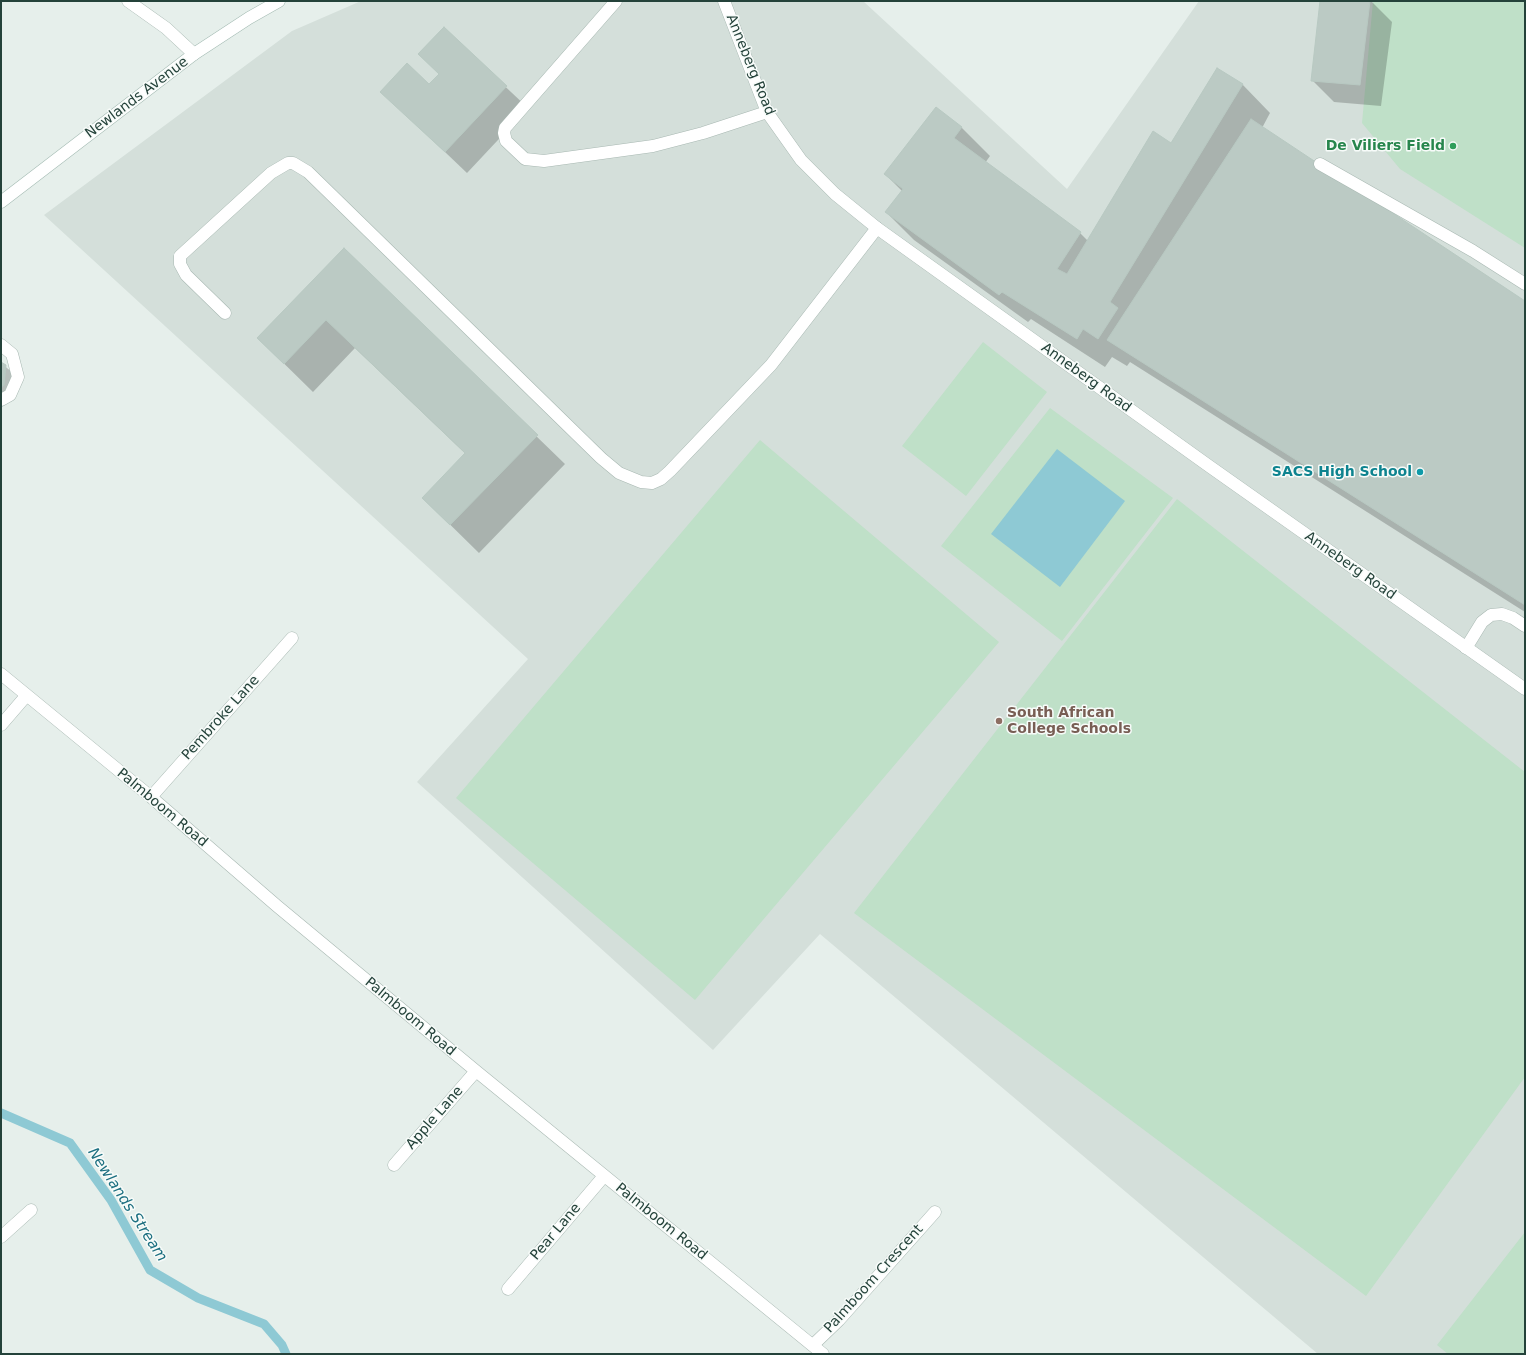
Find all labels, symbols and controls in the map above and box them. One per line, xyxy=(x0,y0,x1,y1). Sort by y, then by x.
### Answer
street label: Anneberg Road xyxy=(722,12,778,118)
street label: Newlands Avenue xyxy=(82,54,192,142)
place label: De Viliers Field xyxy=(1326,138,1445,154)
marker: De Viliers Field xyxy=(1448,141,1458,151)
street label: Anneberg Road xyxy=(1038,340,1134,416)
place label: SACS High School xyxy=(1272,464,1412,480)
marker: SACS High School xyxy=(1415,467,1425,477)
street label: Anneberg Road xyxy=(1301,528,1399,604)
street label: Pembroke Lane xyxy=(179,672,263,764)
place label: South African College Schools xyxy=(1007,705,1131,738)
marker: South African College Schools xyxy=(994,716,1004,726)
street label: Palmboom Road xyxy=(113,765,211,851)
street label: Palmboom Road xyxy=(361,974,459,1060)
street label: Apple Lane xyxy=(403,1083,467,1153)
water label: Newlands Stream xyxy=(83,1145,171,1265)
street label: Palmboom Road xyxy=(612,1180,710,1264)
street label: Pear Lane xyxy=(527,1200,585,1264)
street label: Palmboom Crescent xyxy=(821,1221,927,1337)

